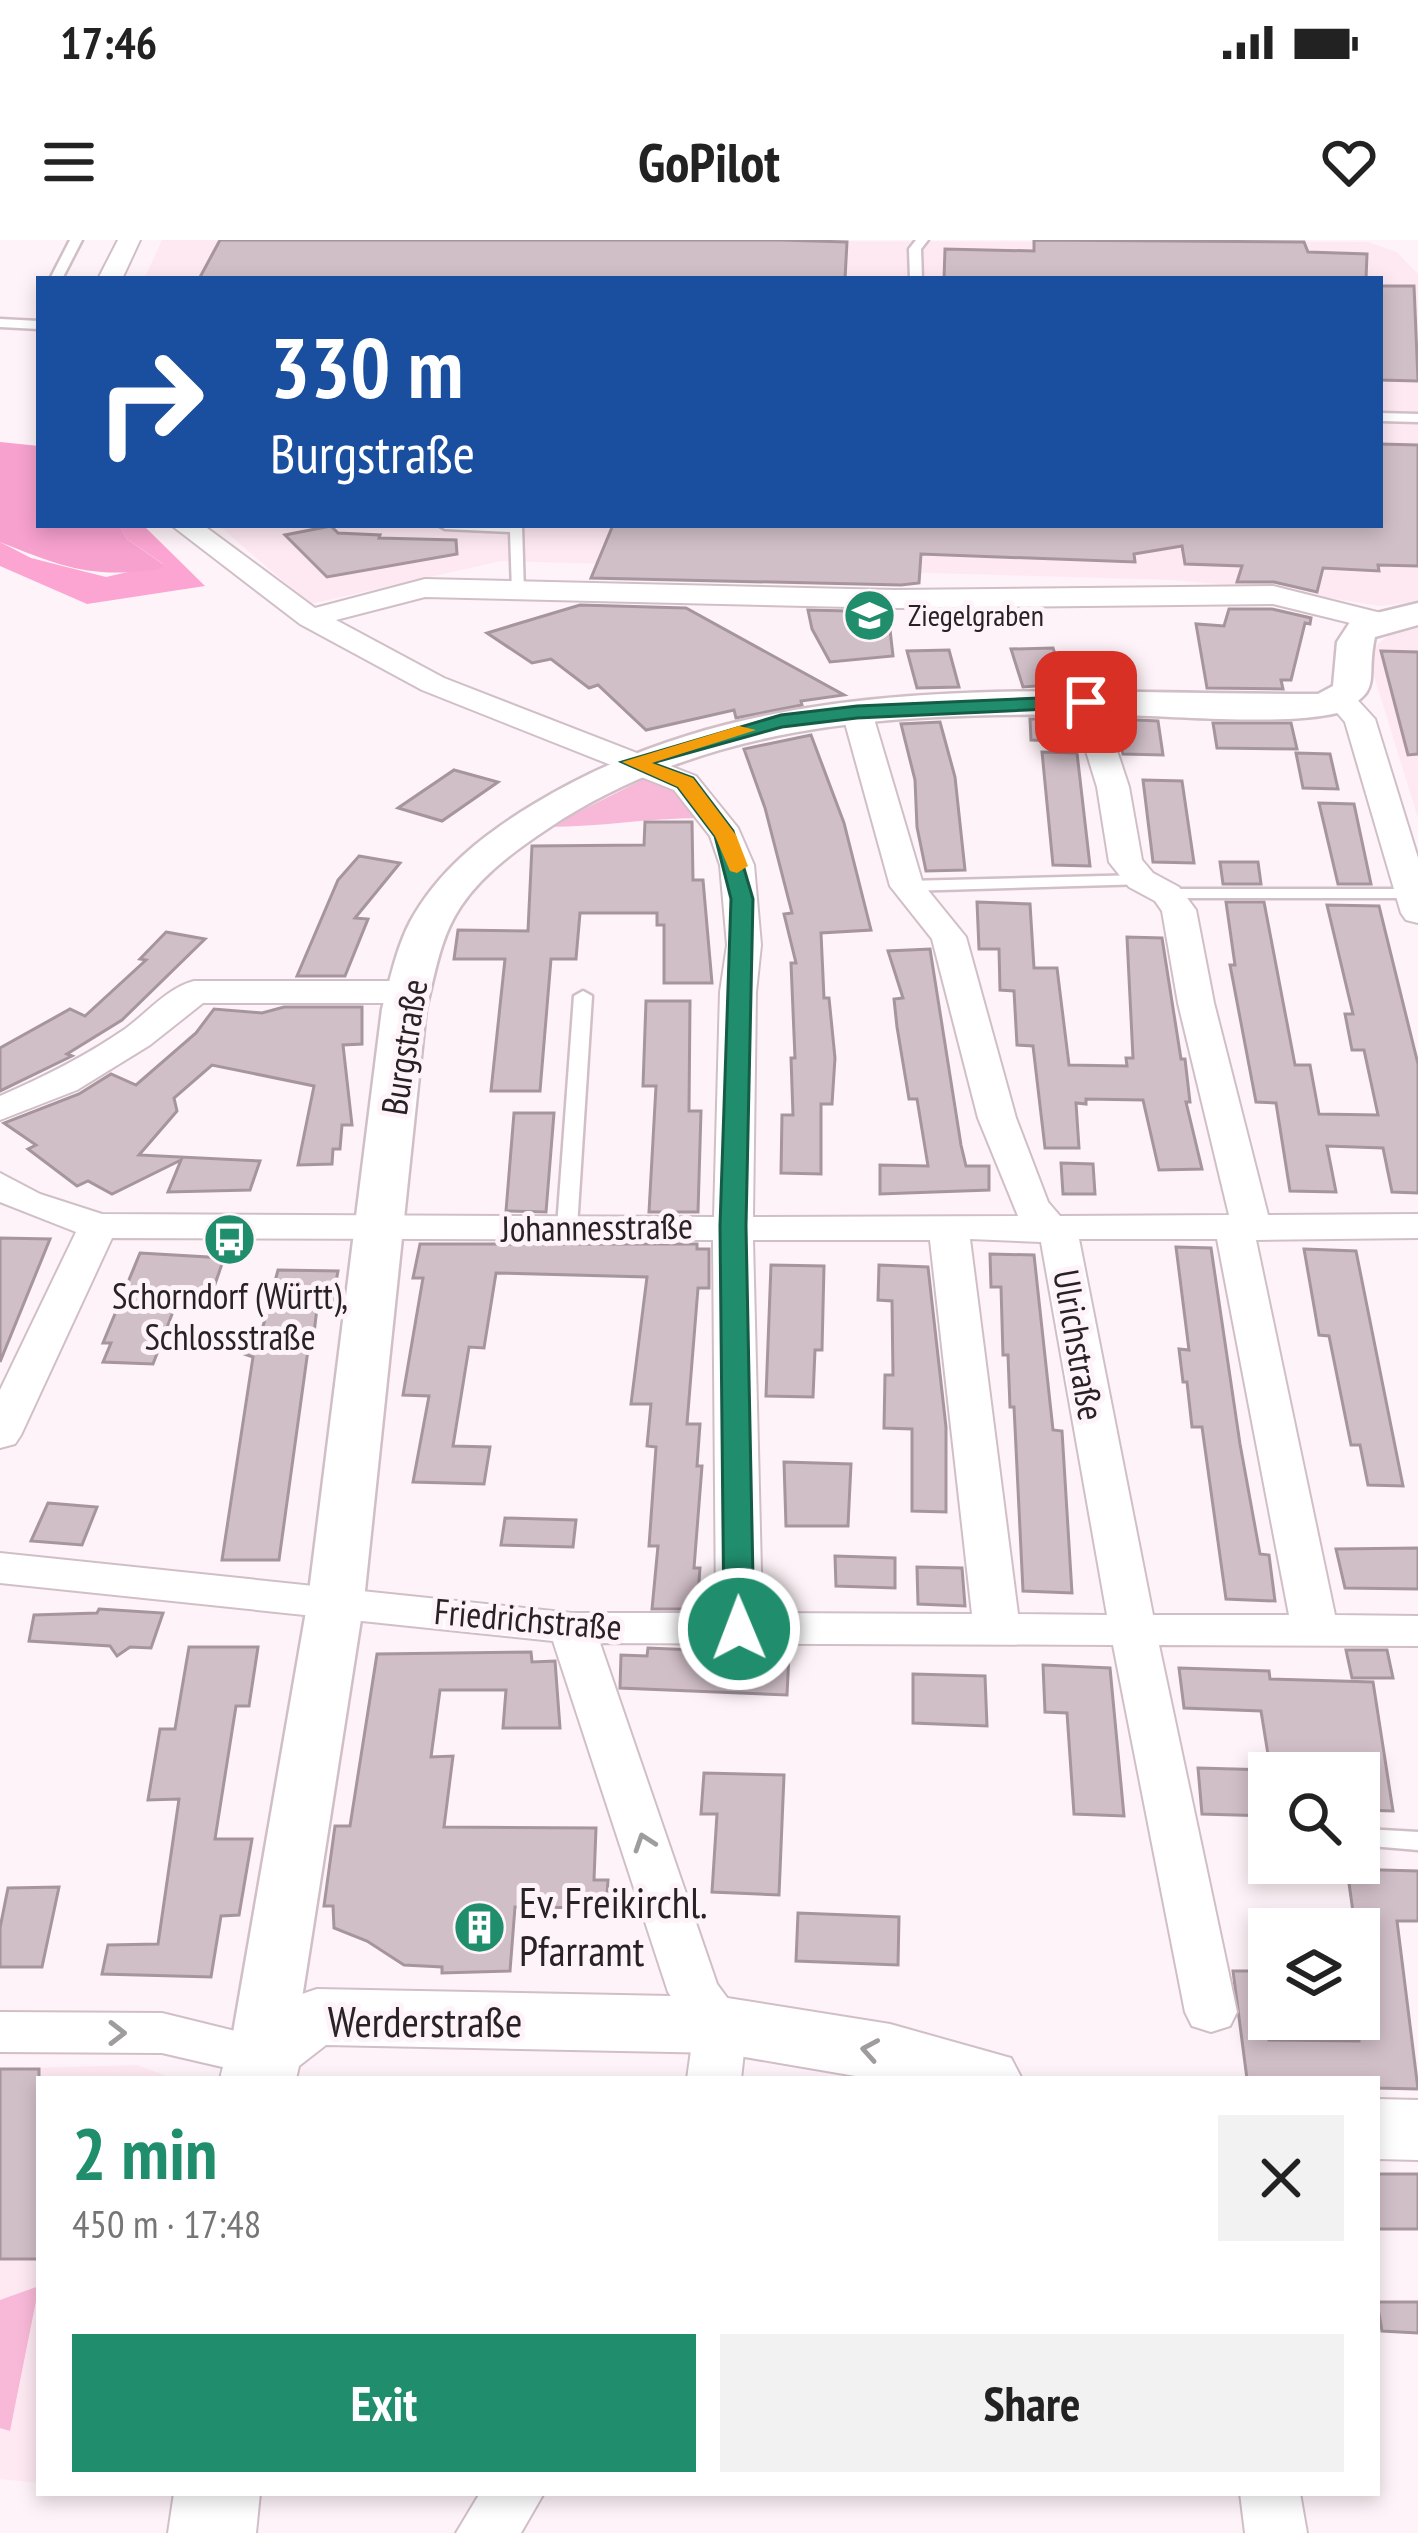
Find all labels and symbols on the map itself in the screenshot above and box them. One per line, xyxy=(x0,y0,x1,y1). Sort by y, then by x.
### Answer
school or university icon: Ziegelgraben xyxy=(841,588,897,644)
place label: Ziegelgraben xyxy=(908,595,1044,634)
pin xyxy=(1035,651,1137,753)
street label: Burgstraße xyxy=(370,976,437,1118)
street label: Johannesstraße xyxy=(500,1201,693,1252)
bus stop icon: Schorndorf (Württ), Schlossstraße xyxy=(202,1212,258,1268)
street label: Ulrichstraße xyxy=(1043,1266,1116,1424)
place label: Schorndorf (Württ), Schlossstraße xyxy=(112,1272,348,1360)
position arrow xyxy=(676,1566,802,1692)
street label: Friedrichstraße xyxy=(432,1587,624,1650)
one-way arrow xyxy=(633,1832,658,1853)
place label: Ev. Freikirchl. Pfarramt xyxy=(519,1875,707,1978)
building icon: Ev. Freikirchl. Pfarramt xyxy=(452,1899,508,1955)
street label: Werderstraße xyxy=(328,1994,522,2049)
one-way arrow xyxy=(109,2020,127,2046)
one-way arrow xyxy=(861,2039,881,2064)

